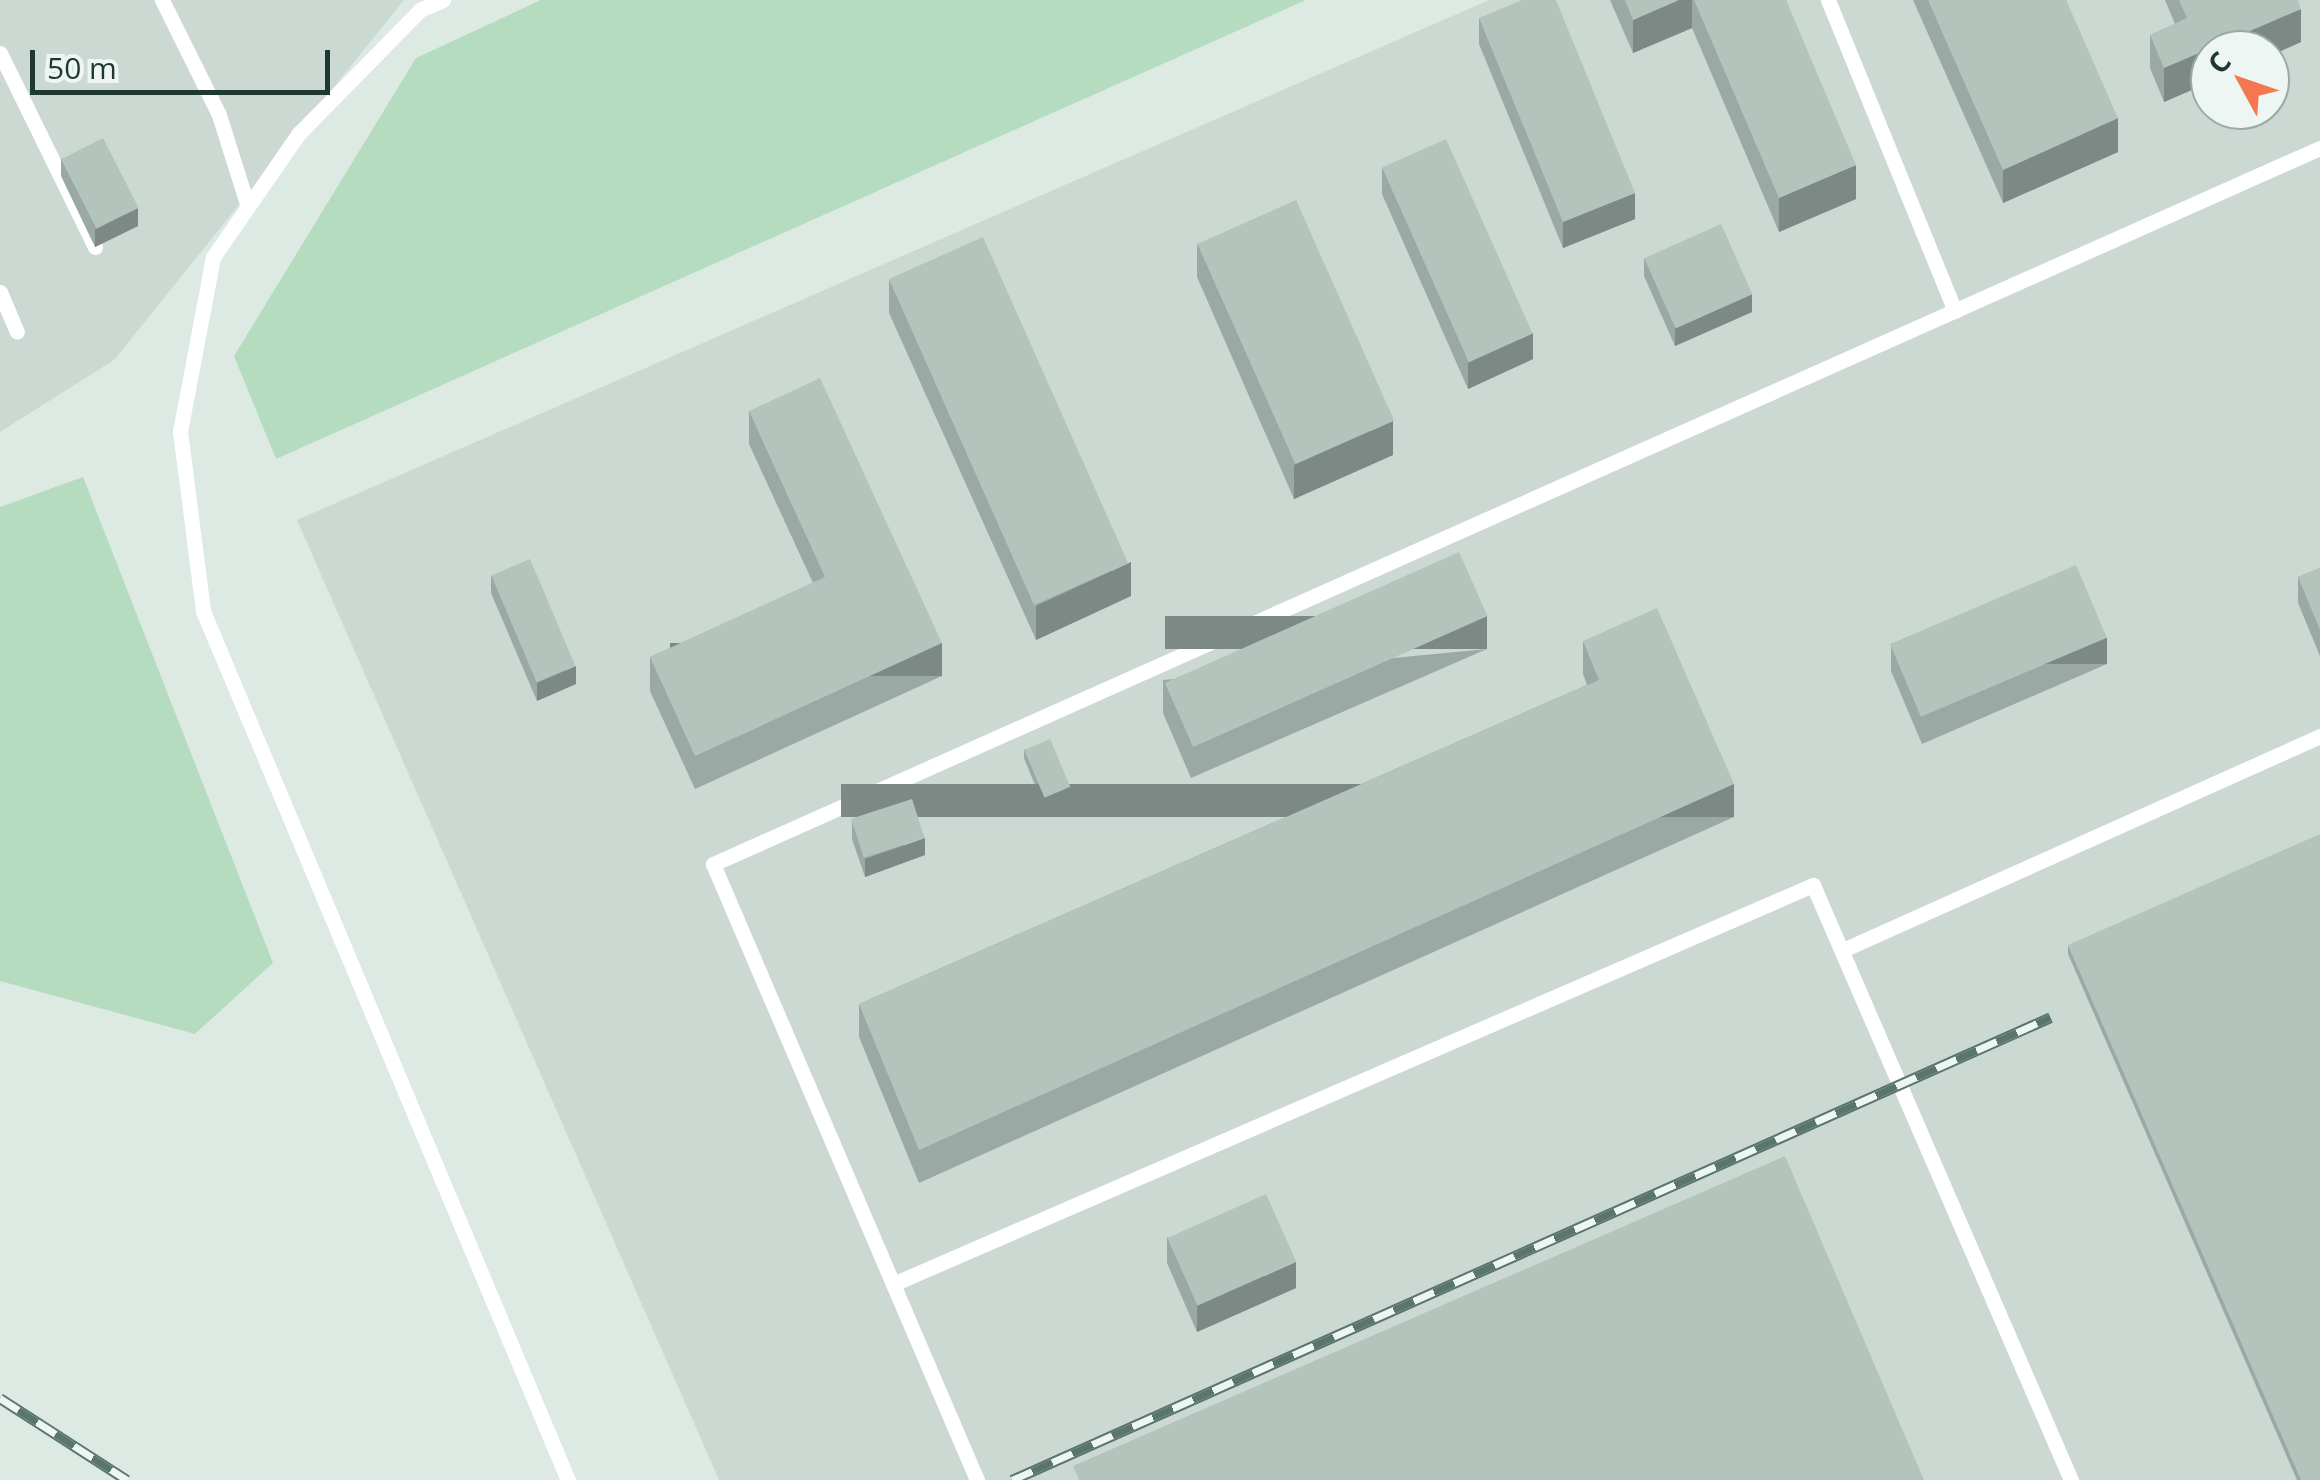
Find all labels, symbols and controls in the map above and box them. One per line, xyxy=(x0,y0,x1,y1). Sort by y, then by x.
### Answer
scale bar xyxy=(35,30,335,92)
north arrow xyxy=(2190,30,2290,130)
text: С xyxy=(2198,43,2239,81)
text: 50 m xyxy=(47,47,117,88)

